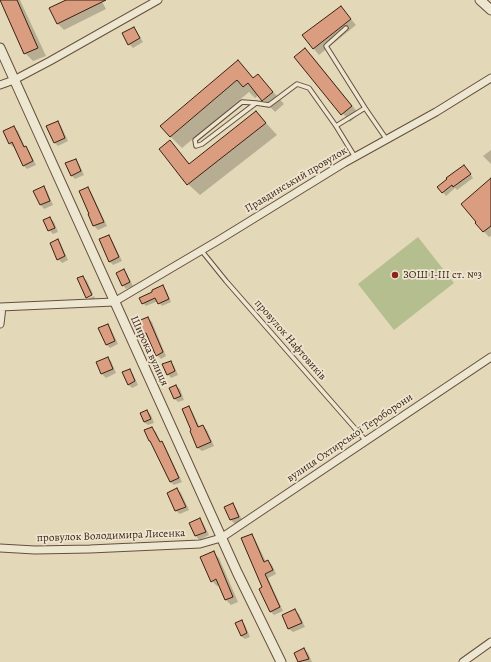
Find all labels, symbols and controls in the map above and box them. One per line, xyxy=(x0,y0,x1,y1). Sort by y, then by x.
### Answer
street label: Правдинський провулок xyxy=(242,144,350,216)
place label: ЗОШ І-ІІІ ст. №3 xyxy=(403,268,482,282)
marker: ЗОШ І-ІІІ ст. №3 xyxy=(390,270,400,280)
street label: провулок Нафтовиків xyxy=(251,297,329,383)
street label: Широка вулиця xyxy=(127,314,171,388)
street label: вулиця Охтирської Тероборони xyxy=(285,391,415,485)
street label: провулок Володимира Лисенка xyxy=(37,527,185,545)

